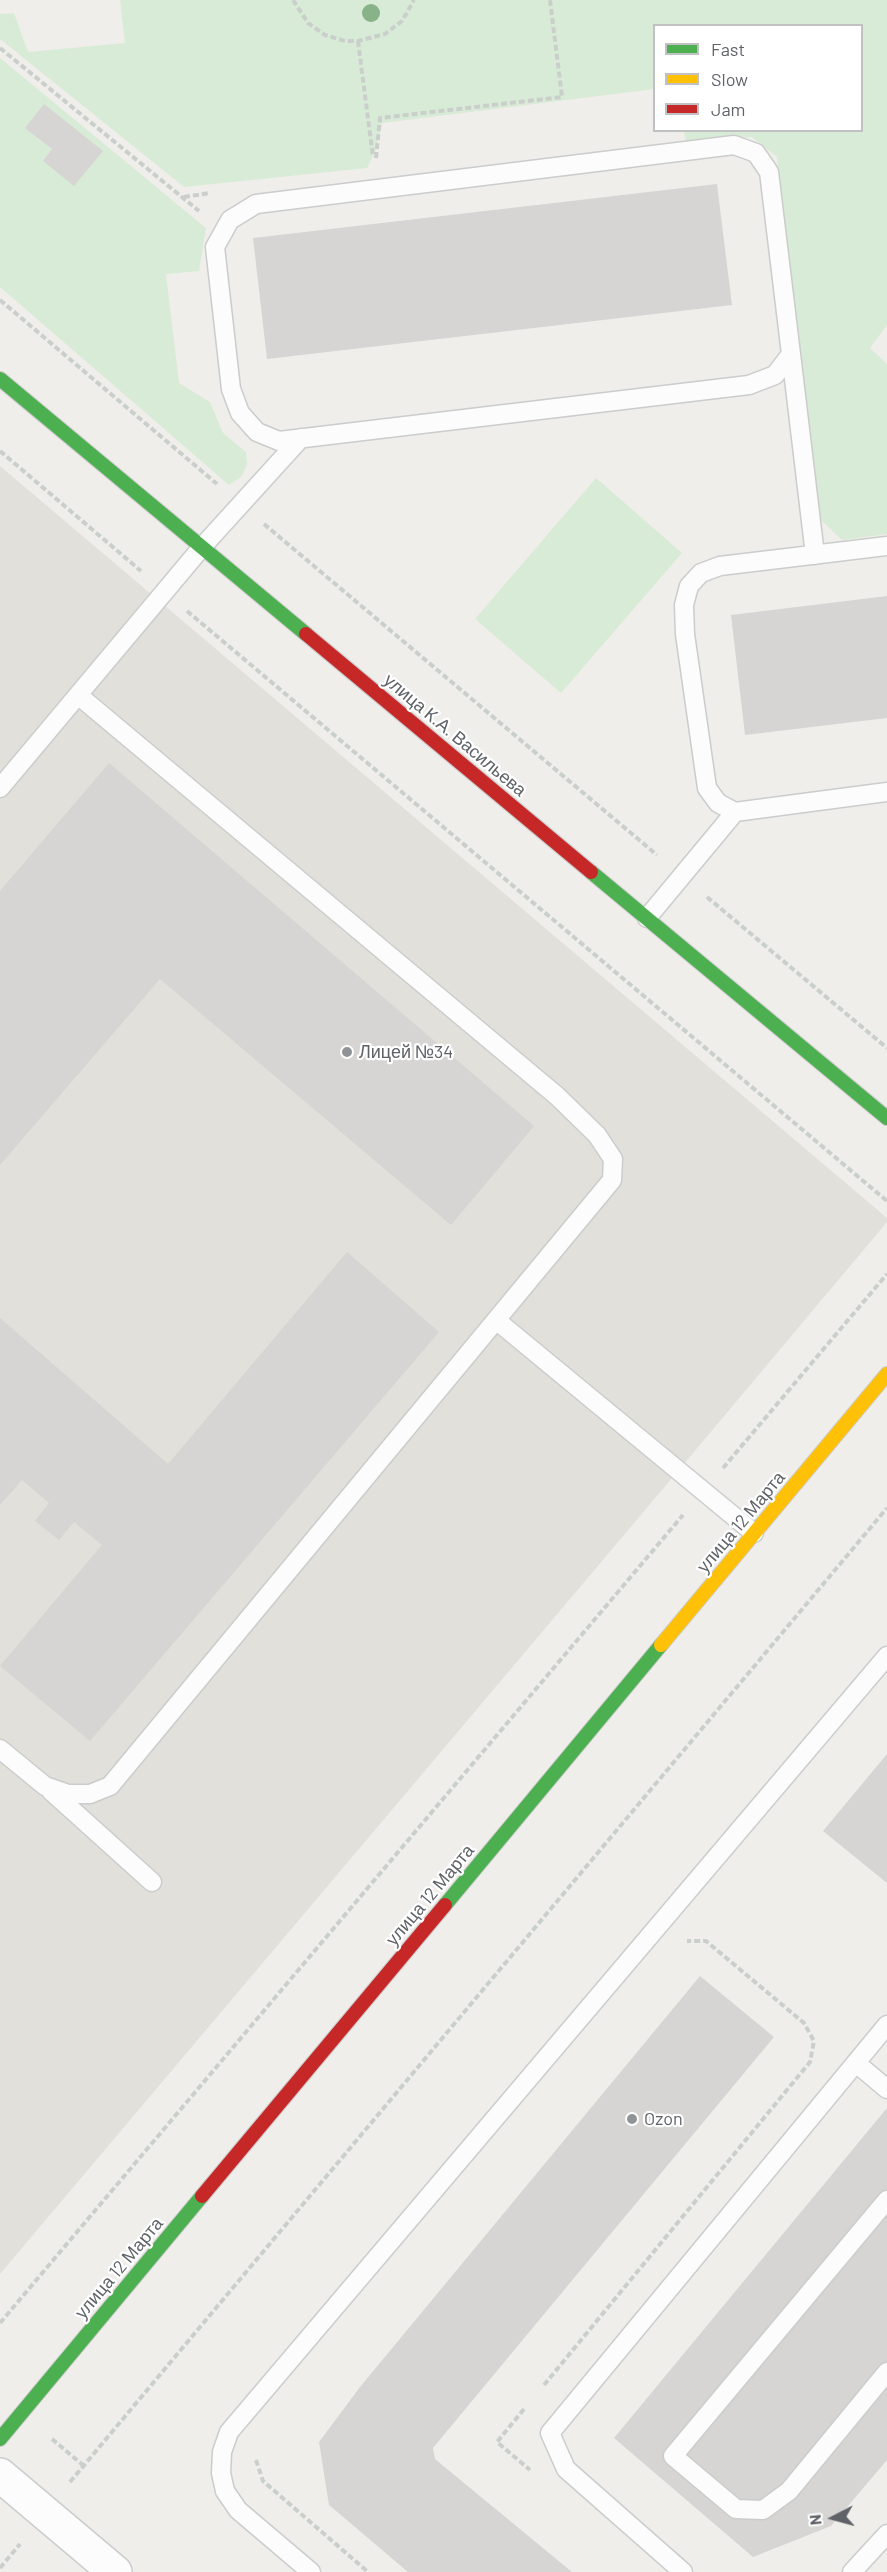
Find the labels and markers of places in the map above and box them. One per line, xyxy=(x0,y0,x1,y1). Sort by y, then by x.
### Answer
place label: Лицей №34 xyxy=(359,1041,453,1063)
marker: Лицей №34 xyxy=(340,1045,354,1059)
place label: Ozon xyxy=(644,2108,683,2130)
marker: Ozon xyxy=(625,2112,639,2126)

